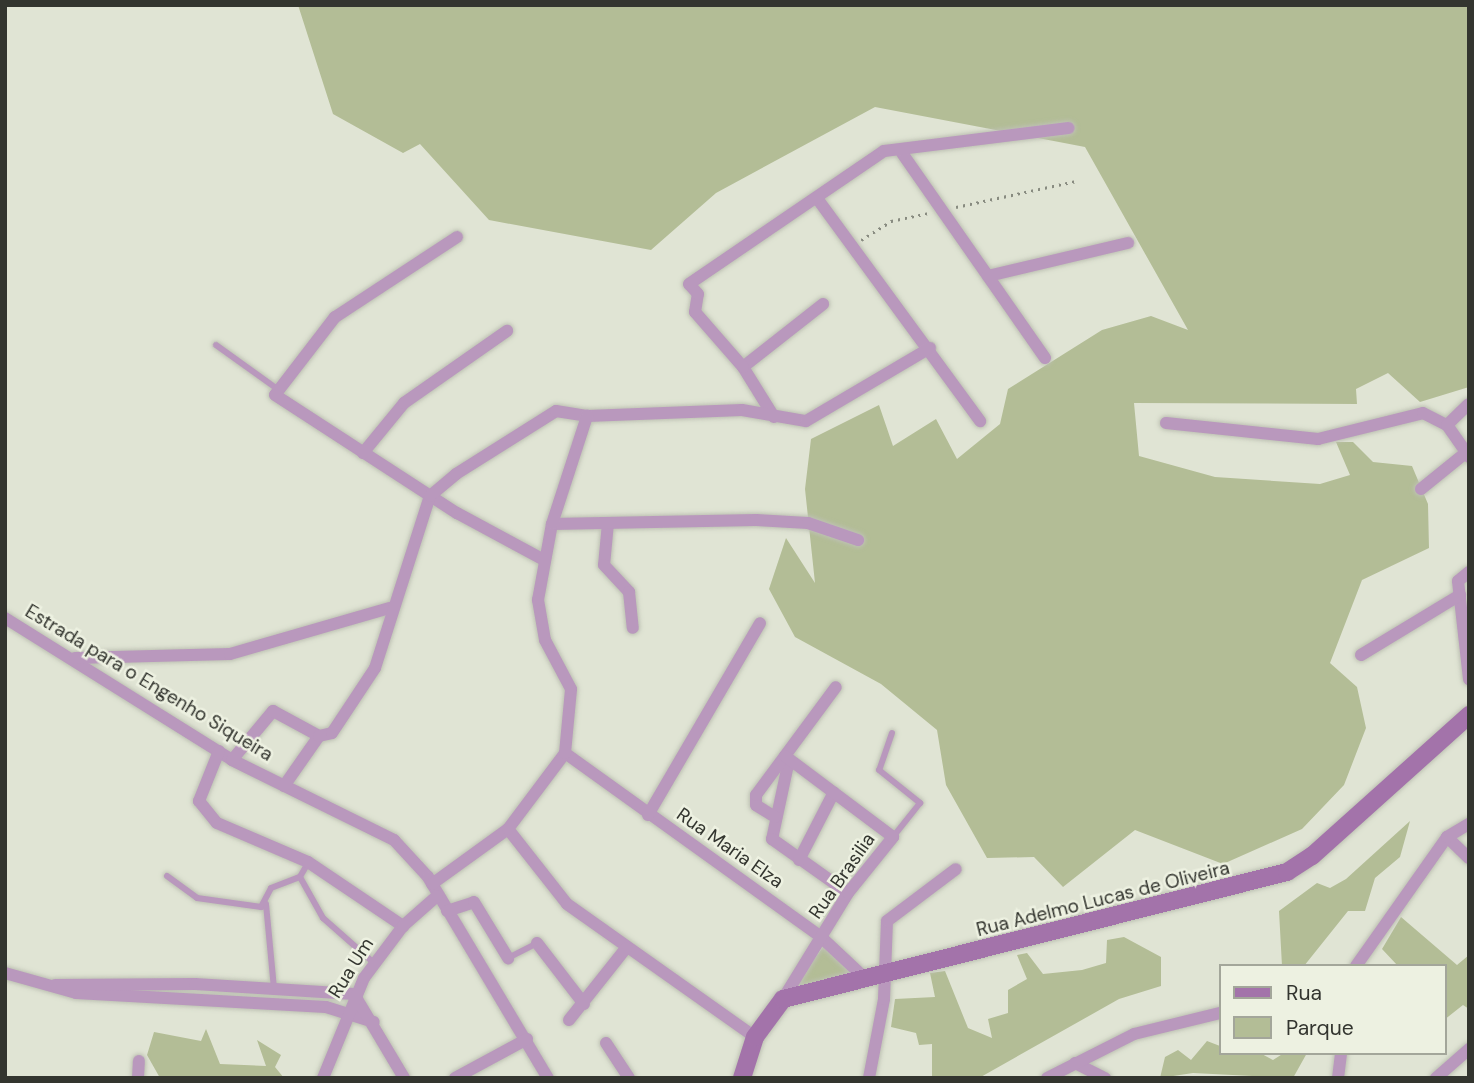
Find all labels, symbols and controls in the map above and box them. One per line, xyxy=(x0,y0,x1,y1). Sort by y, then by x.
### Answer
street label: Estrada para o Engenho Siqueira xyxy=(21,600,277,766)
street label: Rua Maria Elza xyxy=(672,803,788,893)
street label: Rua Brasilia xyxy=(804,829,880,923)
street label: Rua Adelmo Lucas de Oliveira xyxy=(974,856,1232,942)
street label: Rua Um xyxy=(324,934,378,1002)
legend xyxy=(1218,964,1446,1055)
text: Rua xyxy=(1286,979,1322,1007)
text: Parque xyxy=(1286,1014,1354,1042)

